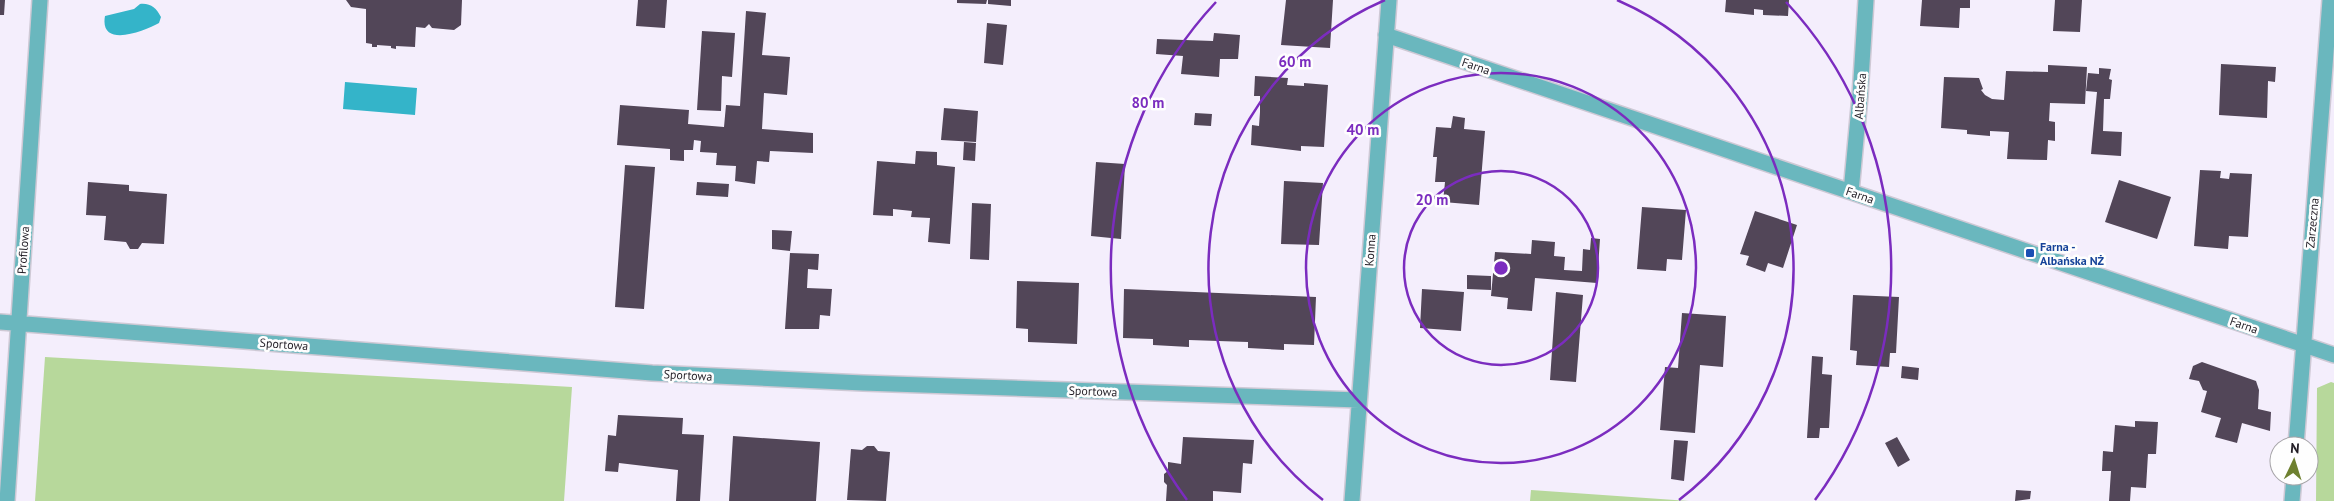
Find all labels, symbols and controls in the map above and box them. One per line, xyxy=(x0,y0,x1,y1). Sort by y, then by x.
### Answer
text: 60 m xyxy=(1279,52,1311,71)
street label: Farna xyxy=(1460,54,1492,78)
street label: Albańska xyxy=(1851,72,1869,120)
text: 80 m xyxy=(1132,93,1164,112)
text: 40 m xyxy=(1347,120,1379,139)
street label: Farna xyxy=(1844,183,1876,207)
text: 20 m xyxy=(1416,190,1448,209)
street label: Zarzeczna xyxy=(2302,197,2322,249)
street label: Profilowa xyxy=(14,226,32,274)
street label: Konna xyxy=(1361,233,1379,267)
place label: Farna - Albańska NŻ xyxy=(2040,239,2105,268)
marker: Farna - Albańska NŻ xyxy=(2024,247,2036,259)
centre of rings xyxy=(1492,259,1510,277)
street label: Farna xyxy=(2228,313,2260,337)
street label: Sportowa xyxy=(259,335,309,353)
street label: Sportowa xyxy=(663,366,713,384)
street label: Sportowa xyxy=(1068,383,1118,399)
north arrow xyxy=(2269,436,2319,486)
text: N xyxy=(2290,439,2300,457)

